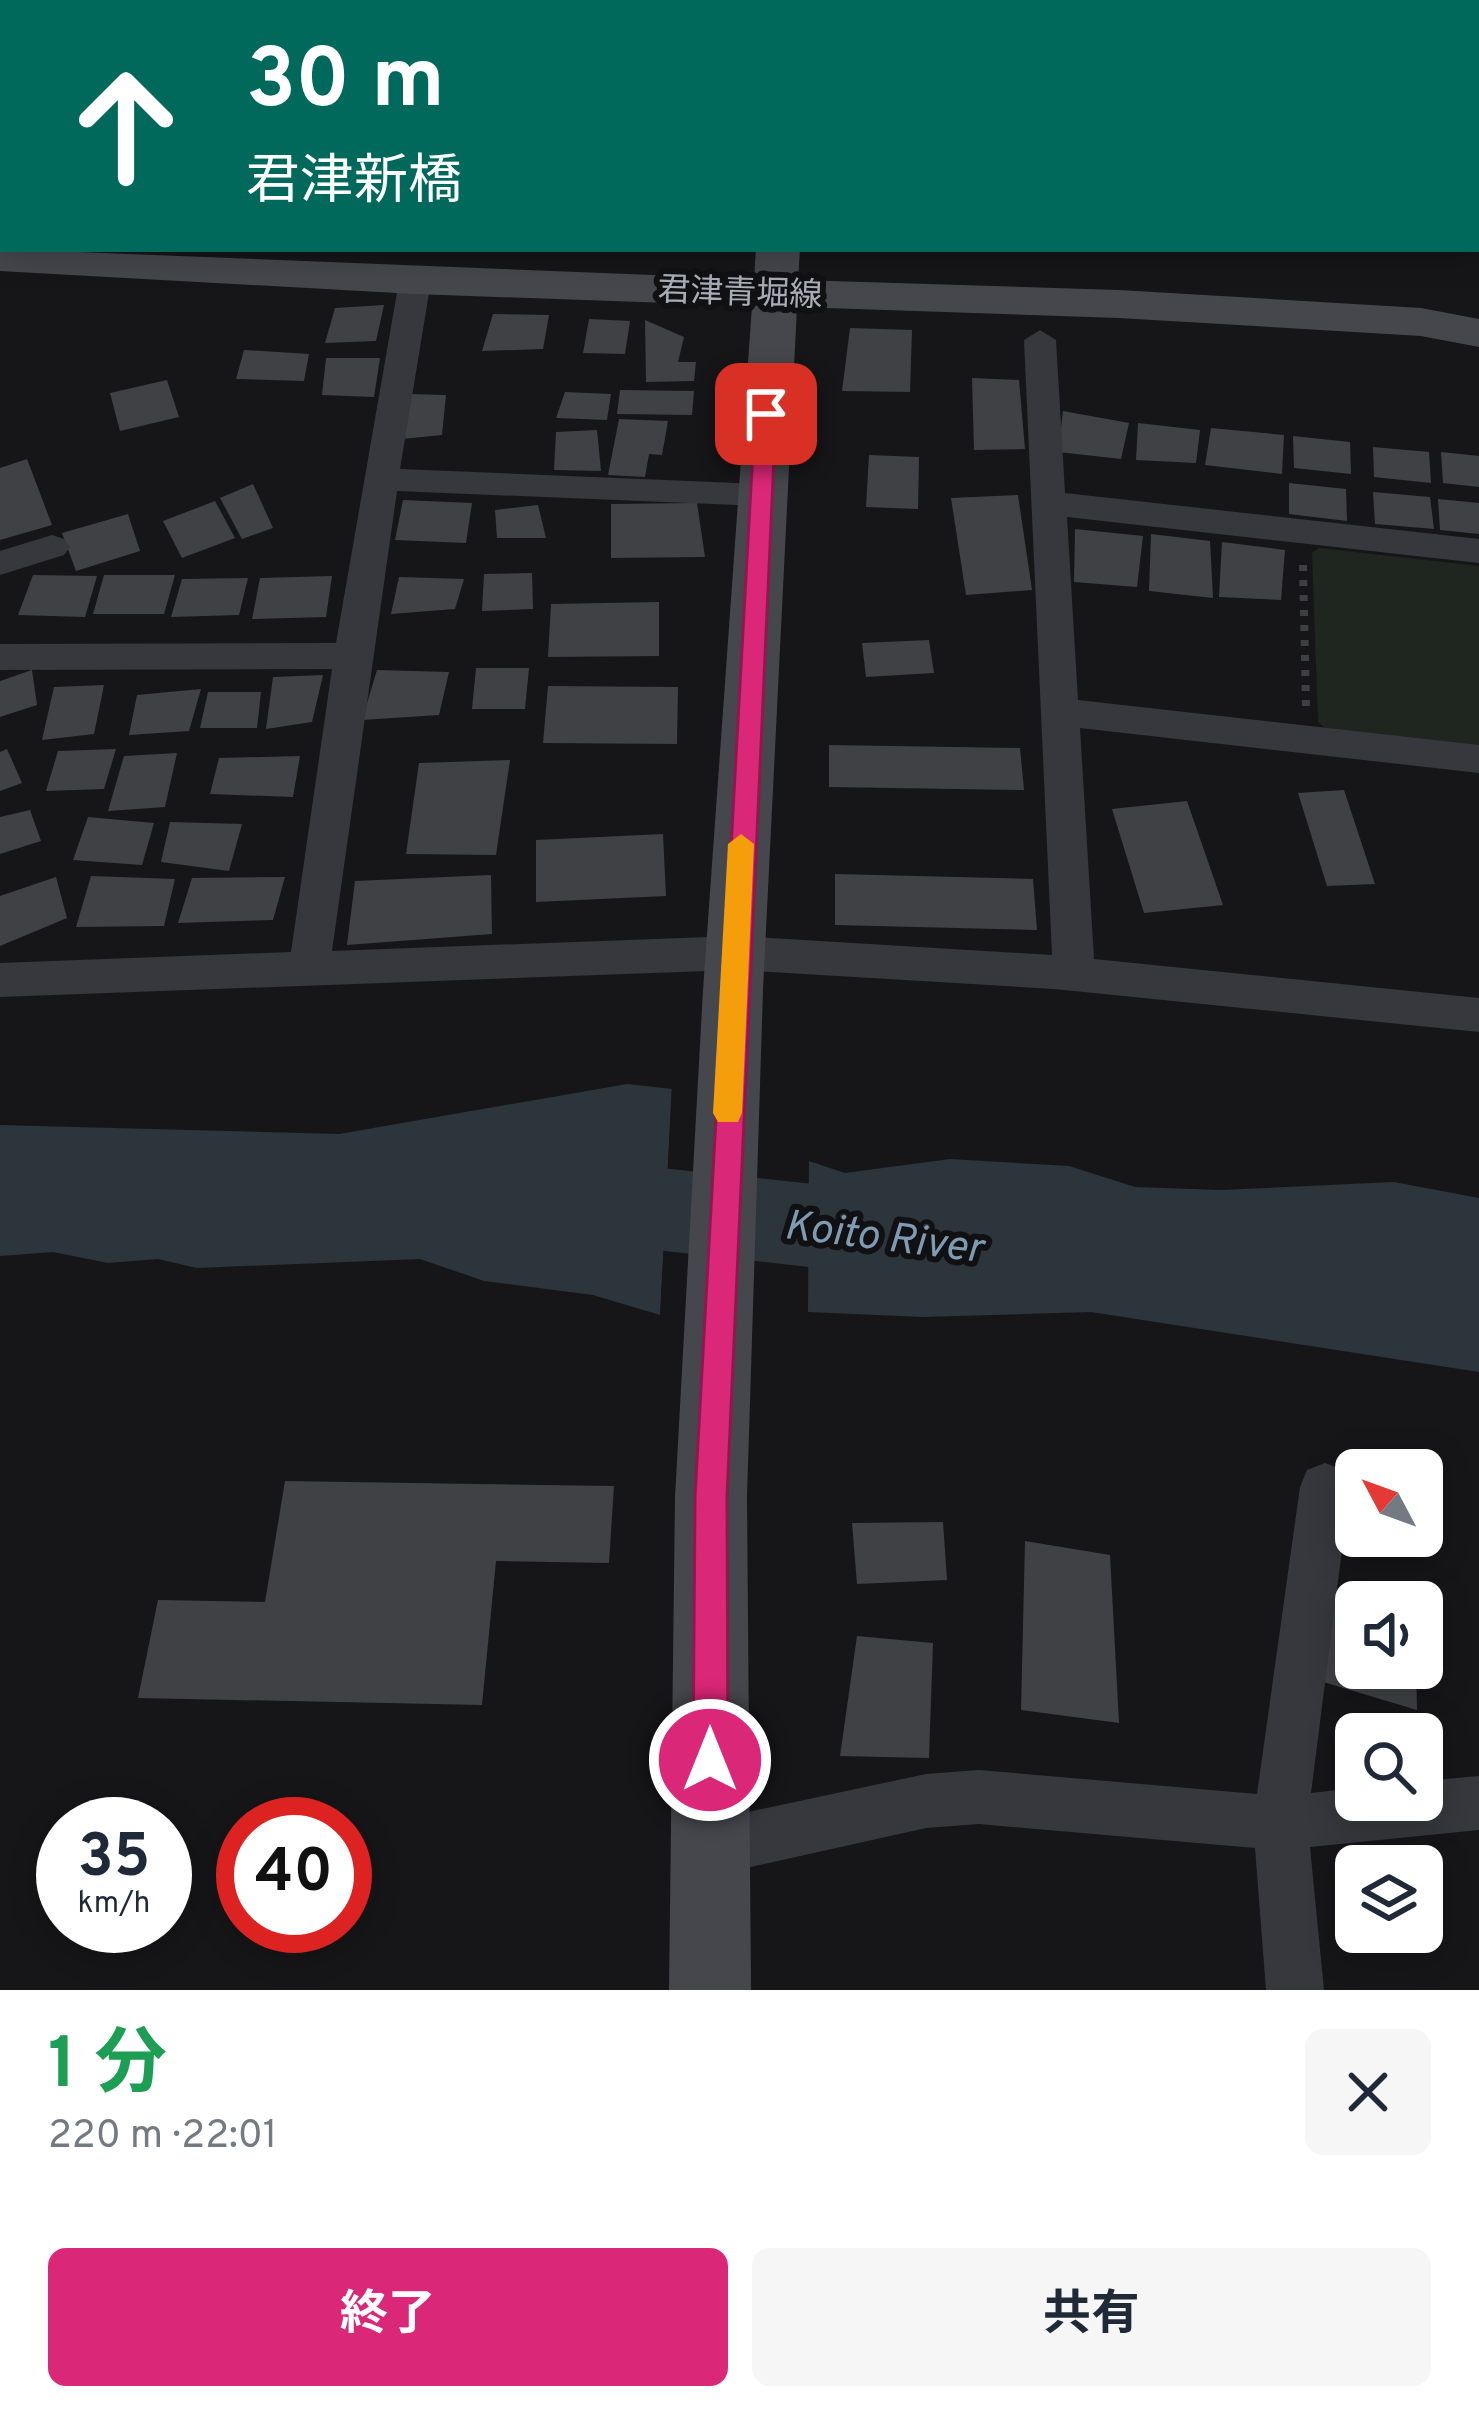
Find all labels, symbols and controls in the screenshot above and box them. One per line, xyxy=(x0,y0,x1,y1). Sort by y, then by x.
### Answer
text: 30 m xyxy=(246,31,445,137)
icon: ahead xyxy=(48,48,204,204)
text: 君津新橋 xyxy=(246,150,462,219)
street label: 君津青堀線 xyxy=(657,271,823,319)
pin xyxy=(715,363,817,465)
icon: arrive xyxy=(733,381,799,447)
water label: Koito River xyxy=(781,1201,989,1278)
north arrow xyxy=(1335,1449,1443,1557)
map controls xyxy=(1335,1449,1443,1953)
button: sound xyxy=(1335,1581,1443,1689)
position arrow xyxy=(647,1697,773,1823)
button: search xyxy=(1335,1713,1443,1821)
speed limit sign: 40 xyxy=(216,1797,372,1953)
text: 35 xyxy=(78,1822,150,1898)
button: layers xyxy=(1335,1845,1443,1953)
text: km/h xyxy=(78,1886,150,1923)
text: 1 分 xyxy=(48,2022,167,2114)
button: close xyxy=(1305,2029,1431,2155)
text: 220 m · 22:01 xyxy=(48,2113,277,2162)
button: 終了 xyxy=(48,2248,728,2386)
button: 共有 xyxy=(752,2248,1431,2386)

